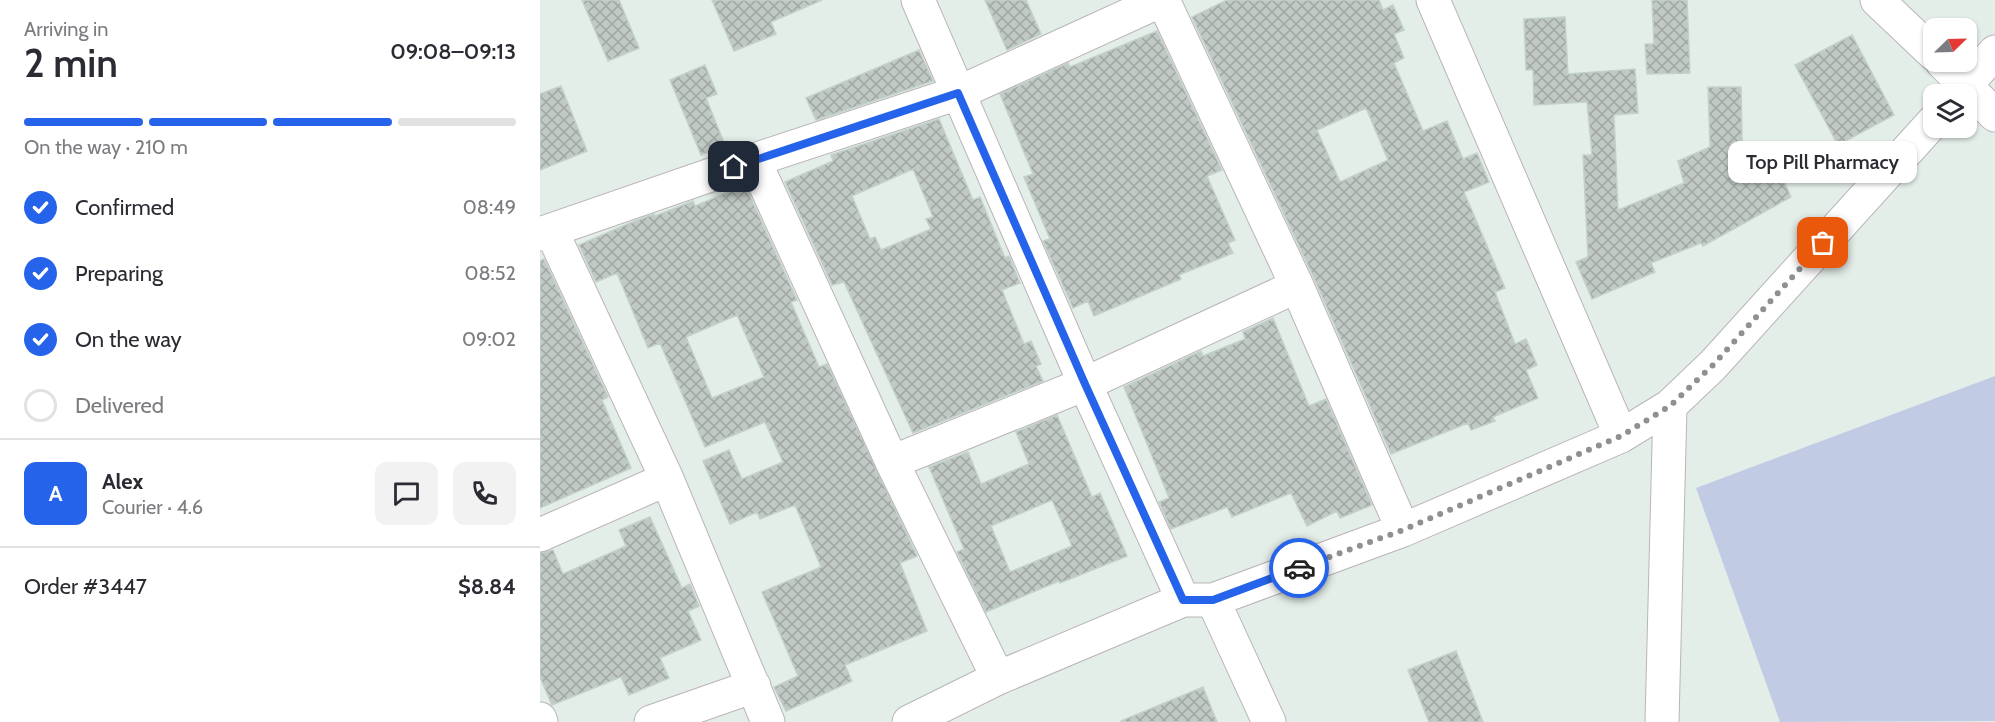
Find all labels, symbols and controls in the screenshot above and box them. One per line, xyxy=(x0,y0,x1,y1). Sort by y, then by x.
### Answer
text: Arriving in xyxy=(24,17,108,41)
north arrow xyxy=(1923,18,1977,72)
map controls xyxy=(1923,18,1977,138)
text: 09:08–09:13 xyxy=(390,38,516,65)
text: 2 min xyxy=(24,39,118,87)
button: layers xyxy=(1923,84,1977,138)
text: On the way · 210 m xyxy=(24,135,188,159)
pin xyxy=(708,141,759,192)
callout: Top Pill Pharmacy xyxy=(1728,141,1918,183)
icon: home xyxy=(717,150,750,183)
text: Top Pill Pharmacy xyxy=(1746,150,1899,174)
icon: check xyxy=(24,191,57,224)
text: Confirmed xyxy=(75,194,174,221)
text: 08:49 xyxy=(463,195,516,219)
pin xyxy=(1797,217,1848,268)
icon: bag xyxy=(1806,226,1839,259)
icon: check xyxy=(24,257,57,290)
text: Preparing xyxy=(75,260,163,287)
text: 08:52 xyxy=(464,261,516,285)
icon: check xyxy=(24,323,57,356)
text: On the way xyxy=(75,326,182,353)
text: 09:02 xyxy=(462,327,516,351)
text: Delivered xyxy=(75,392,164,419)
button: chat xyxy=(375,462,438,525)
button: phone xyxy=(453,462,516,525)
text: Alex xyxy=(102,468,143,495)
text: A xyxy=(49,480,62,507)
text: Courier · 4.6 xyxy=(102,495,203,519)
courier xyxy=(1269,538,1329,598)
icon: car xyxy=(1283,552,1316,585)
text: Order #3447 xyxy=(24,573,147,600)
text: $8.84 xyxy=(458,573,516,600)

